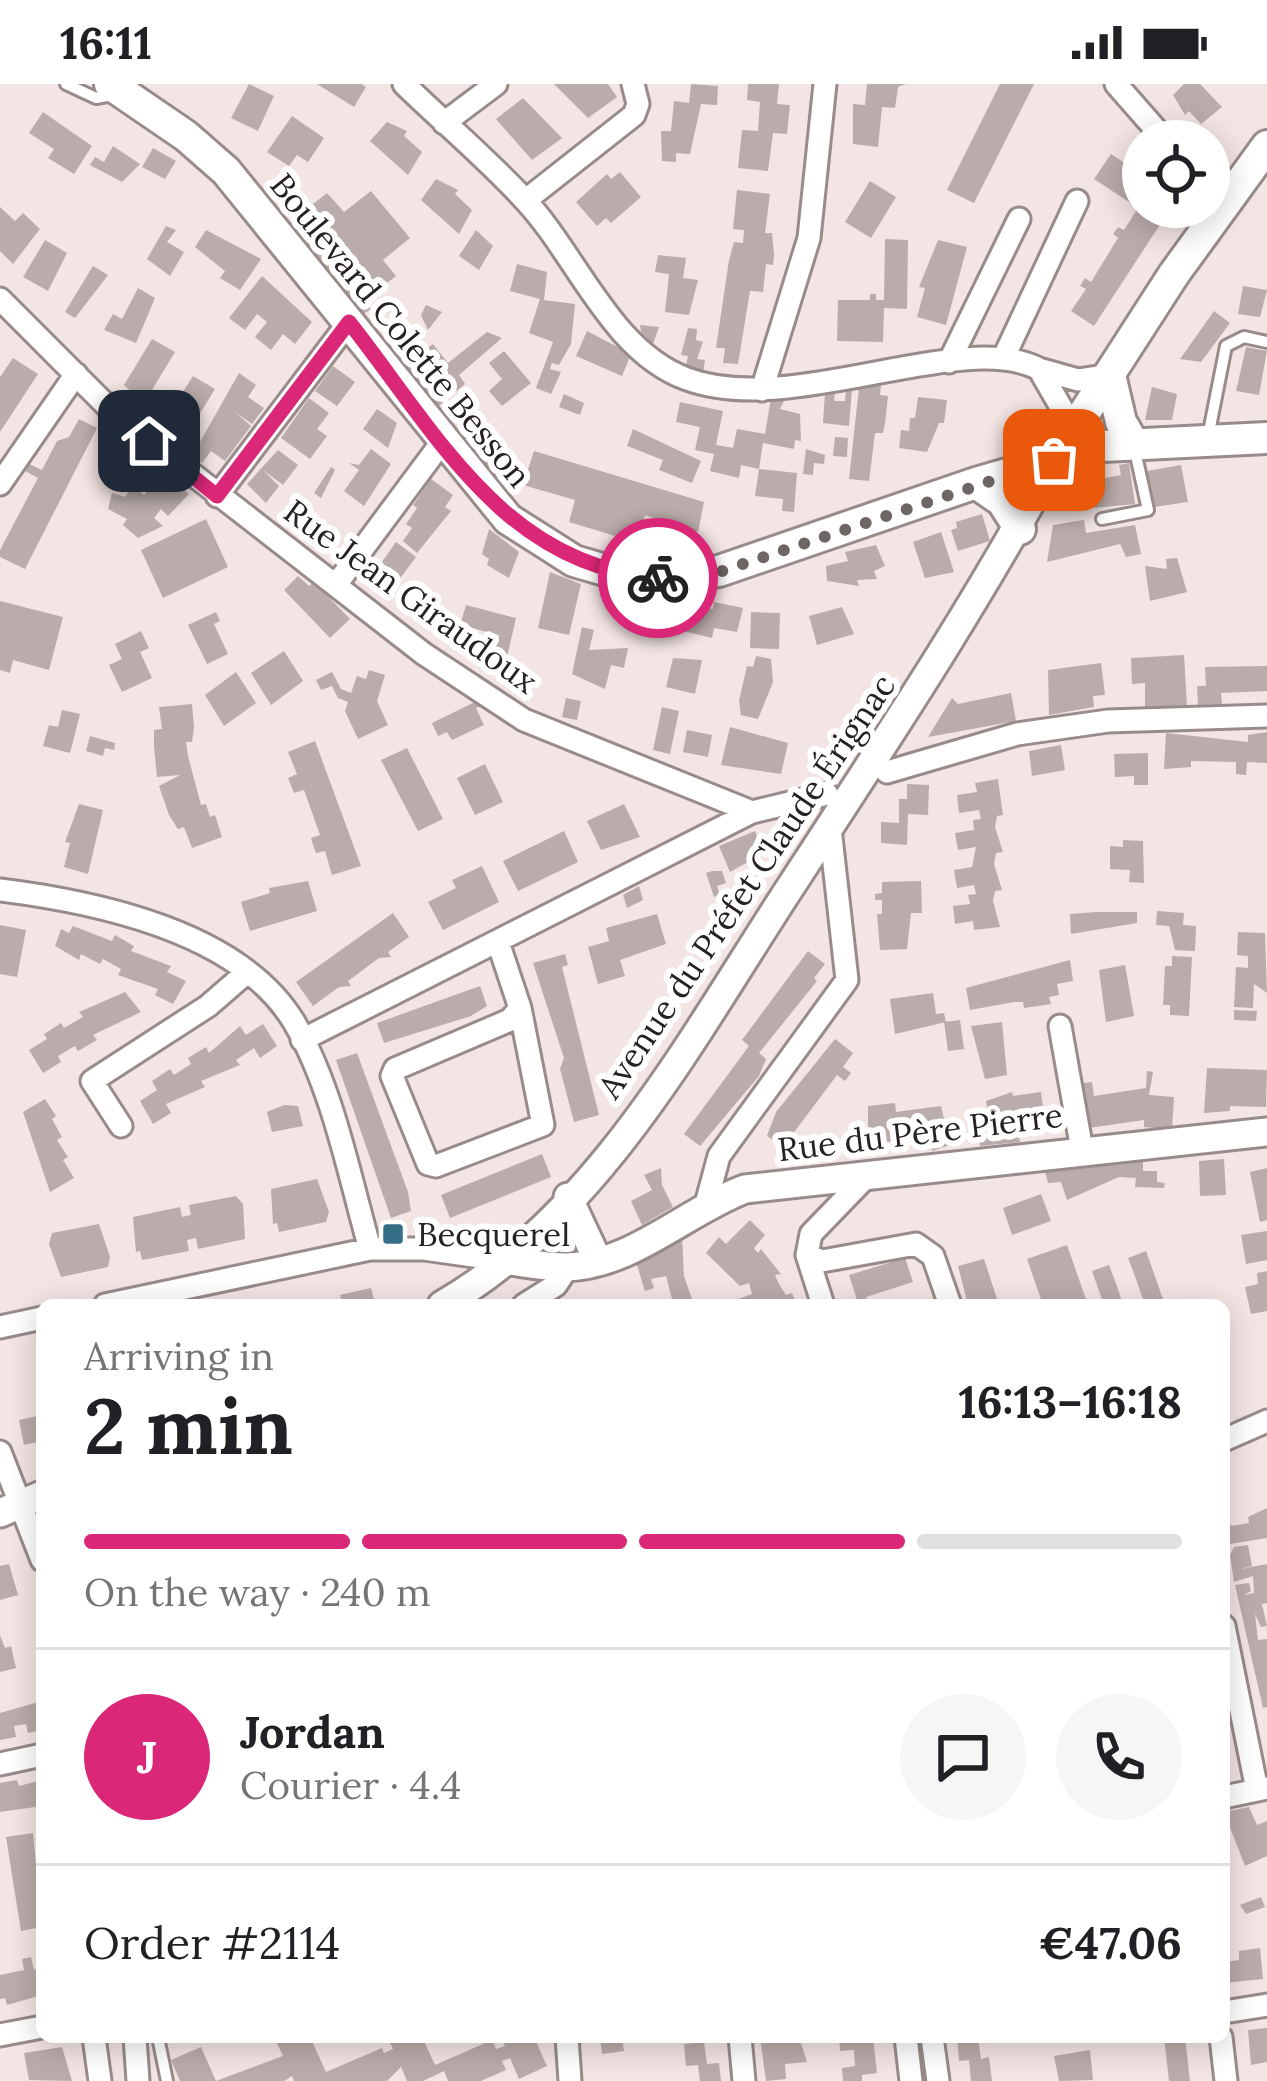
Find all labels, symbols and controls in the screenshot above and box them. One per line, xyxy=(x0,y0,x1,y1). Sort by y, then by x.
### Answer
text: 16:11 xyxy=(60,14,152,71)
map controls xyxy=(1122,120,1230,228)
button: locate xyxy=(1122,120,1230,228)
street label: Boulevard Colette Besson xyxy=(261,165,541,495)
pin xyxy=(98,390,200,492)
icon: home xyxy=(116,408,182,474)
pin xyxy=(1003,409,1105,511)
icon: bag xyxy=(1021,427,1087,493)
street label: Rue Jean Giraudoux xyxy=(276,490,547,703)
courier xyxy=(598,518,718,638)
icon: bike xyxy=(625,545,691,611)
street label: Avenue du Préfet Claude Érignac xyxy=(587,666,904,1107)
street label: Rue du Père Pierre xyxy=(775,1094,1065,1170)
place label: Becquerel xyxy=(417,1213,570,1255)
marker: Becquerel xyxy=(380,1221,406,1247)
text: Arriving in xyxy=(84,1331,274,1381)
text: 16:13–16:18 xyxy=(958,1373,1182,1430)
text: 2 min xyxy=(84,1376,293,1475)
text: On the way · 240 m xyxy=(84,1567,431,1617)
button: chat xyxy=(900,1694,1026,1820)
button: phone xyxy=(1056,1694,1182,1820)
text: Jordan xyxy=(240,1703,385,1760)
text: J xyxy=(137,1728,157,1785)
text: Courier · 4.4 xyxy=(240,1760,461,1810)
text: Order #2114 xyxy=(84,1914,340,1971)
text: €47.06 xyxy=(1038,1914,1182,1971)

